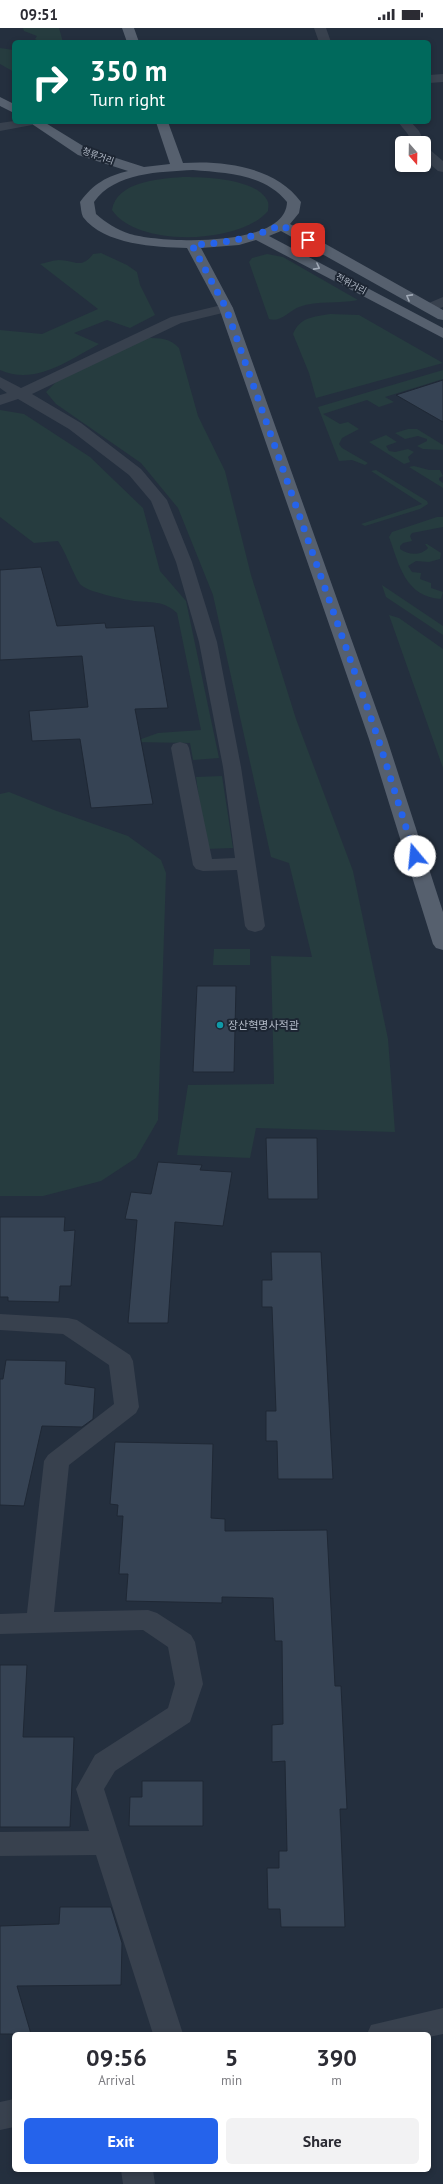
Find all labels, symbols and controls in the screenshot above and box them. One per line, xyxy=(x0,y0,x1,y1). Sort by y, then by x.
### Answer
text: 09:51 xyxy=(20,5,58,24)
text: 350 m xyxy=(90,52,167,89)
icon: right xyxy=(24,56,76,108)
text: Turn right xyxy=(90,88,165,111)
north arrow xyxy=(395,136,431,172)
map controls xyxy=(395,136,431,172)
street label: 청류거리 xyxy=(81,145,116,166)
pin xyxy=(291,223,325,257)
icon: arrive xyxy=(297,229,319,251)
one-way arrow xyxy=(313,262,320,270)
street label: 전위거리 xyxy=(334,271,368,296)
one-way arrow xyxy=(406,294,413,302)
position arrow xyxy=(394,835,436,877)
place label: 장산혁명사적관 xyxy=(228,1018,299,1032)
marker: 장산혁명사적관 xyxy=(215,1020,225,1030)
text: 09:56 xyxy=(86,2042,147,2073)
text: 5 xyxy=(225,2042,238,2073)
text: 390 xyxy=(316,2042,357,2073)
text: Arrival xyxy=(98,2072,135,2089)
text: min xyxy=(221,2072,242,2089)
text: m xyxy=(331,2072,342,2089)
button: Exit xyxy=(24,2118,218,2164)
button: Share xyxy=(226,2118,419,2164)

